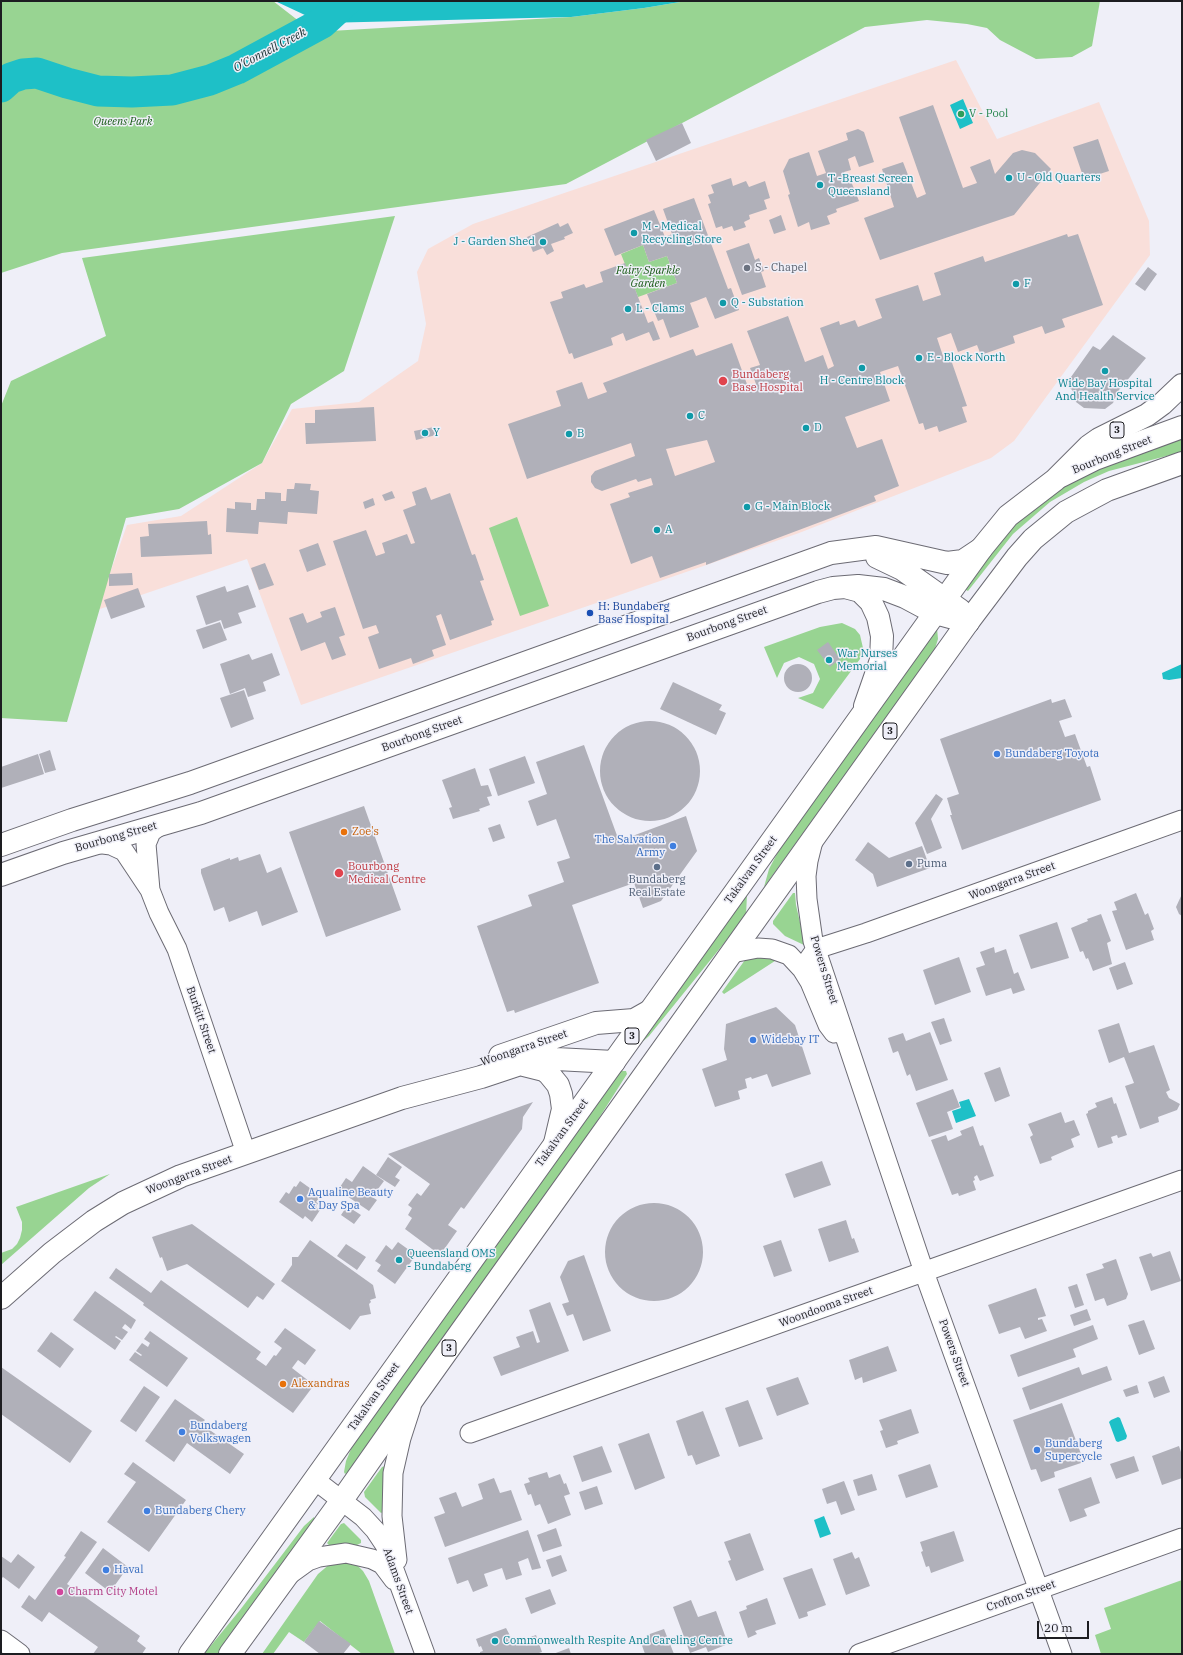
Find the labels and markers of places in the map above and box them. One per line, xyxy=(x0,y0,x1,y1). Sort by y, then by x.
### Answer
place label: V - Pool xyxy=(969,107,1008,121)
marker: V - Pool xyxy=(956,109,966,119)
place label: U - Old Quarters xyxy=(1017,171,1101,185)
place label: T -Breast Screen Queensland xyxy=(828,172,914,198)
marker: U - Old Quarters xyxy=(1004,173,1014,183)
marker: T -Breast Screen Queensland xyxy=(815,180,825,190)
place label: M - Medical Recycling Store xyxy=(642,220,722,246)
marker: M - Medical Recycling Store xyxy=(629,228,639,238)
place label: J - Garden Shed xyxy=(453,235,535,249)
marker: J - Garden Shed xyxy=(538,237,548,247)
place label: S - Chapel xyxy=(755,261,807,275)
marker: S - Chapel xyxy=(742,263,752,273)
place label: F xyxy=(1024,277,1031,291)
marker: F xyxy=(1011,279,1021,289)
place label: Q - Substation xyxy=(731,296,804,310)
marker: Q - Substation xyxy=(718,298,728,308)
place label: L - Clams xyxy=(636,302,684,316)
marker: L - Clams xyxy=(623,304,633,314)
place label: E - Block North xyxy=(927,351,1006,365)
marker: E - Block North xyxy=(914,353,924,363)
marker: H - Centre Block xyxy=(857,363,867,373)
marker: Wide Bay Hospital And Health Service xyxy=(1100,366,1110,376)
place label: Bundaberg Base Hospital xyxy=(732,368,803,394)
place label: H - Centre Block xyxy=(820,374,904,388)
marker: Bundaberg Base Hospital xyxy=(717,375,729,387)
place label: Wide Bay Hospital And Health Service xyxy=(1055,377,1155,403)
place label: C xyxy=(698,409,705,423)
marker: C xyxy=(685,411,695,421)
place label: D xyxy=(814,421,822,435)
marker: D xyxy=(801,423,811,433)
place label: Y xyxy=(433,426,440,440)
place label: B xyxy=(577,427,584,441)
marker: Y xyxy=(420,428,430,438)
marker: B xyxy=(564,429,574,439)
place label: G - Main Block xyxy=(755,500,830,514)
marker: G - Main Block xyxy=(742,502,752,512)
place label: A xyxy=(665,523,673,537)
marker: A xyxy=(652,525,662,535)
place label: H: Bundaberg Base Hospital xyxy=(598,600,669,626)
marker: H: Bundaberg Base Hospital xyxy=(585,608,595,618)
place label: War Nurses Memorial xyxy=(837,647,897,673)
marker: War Nurses Memorial xyxy=(824,655,834,665)
place label: Bundaberg Toyota xyxy=(1005,747,1099,761)
marker: Bundaberg Toyota xyxy=(992,749,1002,759)
place label: Zoe's xyxy=(352,825,379,839)
marker: Zoe's xyxy=(339,827,349,837)
place label: The Salvation Army xyxy=(595,833,665,859)
marker: The Salvation Army xyxy=(668,841,678,851)
place label: Puma xyxy=(917,857,947,871)
marker: Puma xyxy=(904,859,914,869)
place label: Bourbong Medical Centre xyxy=(348,860,426,886)
marker: Bundaberg Real Estate xyxy=(652,862,662,872)
marker: Bourbong Medical Centre xyxy=(333,867,345,879)
place label: Bundaberg Real Estate xyxy=(628,873,686,899)
place label: Widebay IT xyxy=(761,1033,820,1047)
marker: Widebay IT xyxy=(748,1035,758,1045)
place label: Aqualine Beauty & Day Spa xyxy=(308,1186,393,1212)
marker: Aqualine Beauty & Day Spa xyxy=(295,1194,305,1204)
place label: Queensland OMS - Bundaberg xyxy=(407,1247,495,1273)
marker: Queensland OMS - Bundaberg xyxy=(394,1255,404,1265)
place label: Alexandras xyxy=(291,1377,350,1391)
marker: Alexandras xyxy=(278,1379,288,1389)
place label: Bundaberg Volkswagen xyxy=(190,1419,251,1445)
marker: Bundaberg Volkswagen xyxy=(177,1427,187,1437)
place label: Bundaberg Supercycle xyxy=(1045,1437,1102,1463)
marker: Bundaberg Supercycle xyxy=(1032,1445,1042,1455)
place label: Bundaberg Chery xyxy=(155,1504,246,1518)
marker: Bundaberg Chery xyxy=(142,1506,152,1516)
place label: Haval xyxy=(114,1563,144,1577)
marker: Haval xyxy=(101,1565,111,1575)
place label: Charm City Motel xyxy=(68,1585,158,1599)
marker: Charm City Motel xyxy=(55,1587,65,1597)
place label: Commonwealth Respite And Careling Centre xyxy=(503,1634,733,1648)
marker: Commonwealth Respite And Careling Centre xyxy=(490,1636,500,1646)

